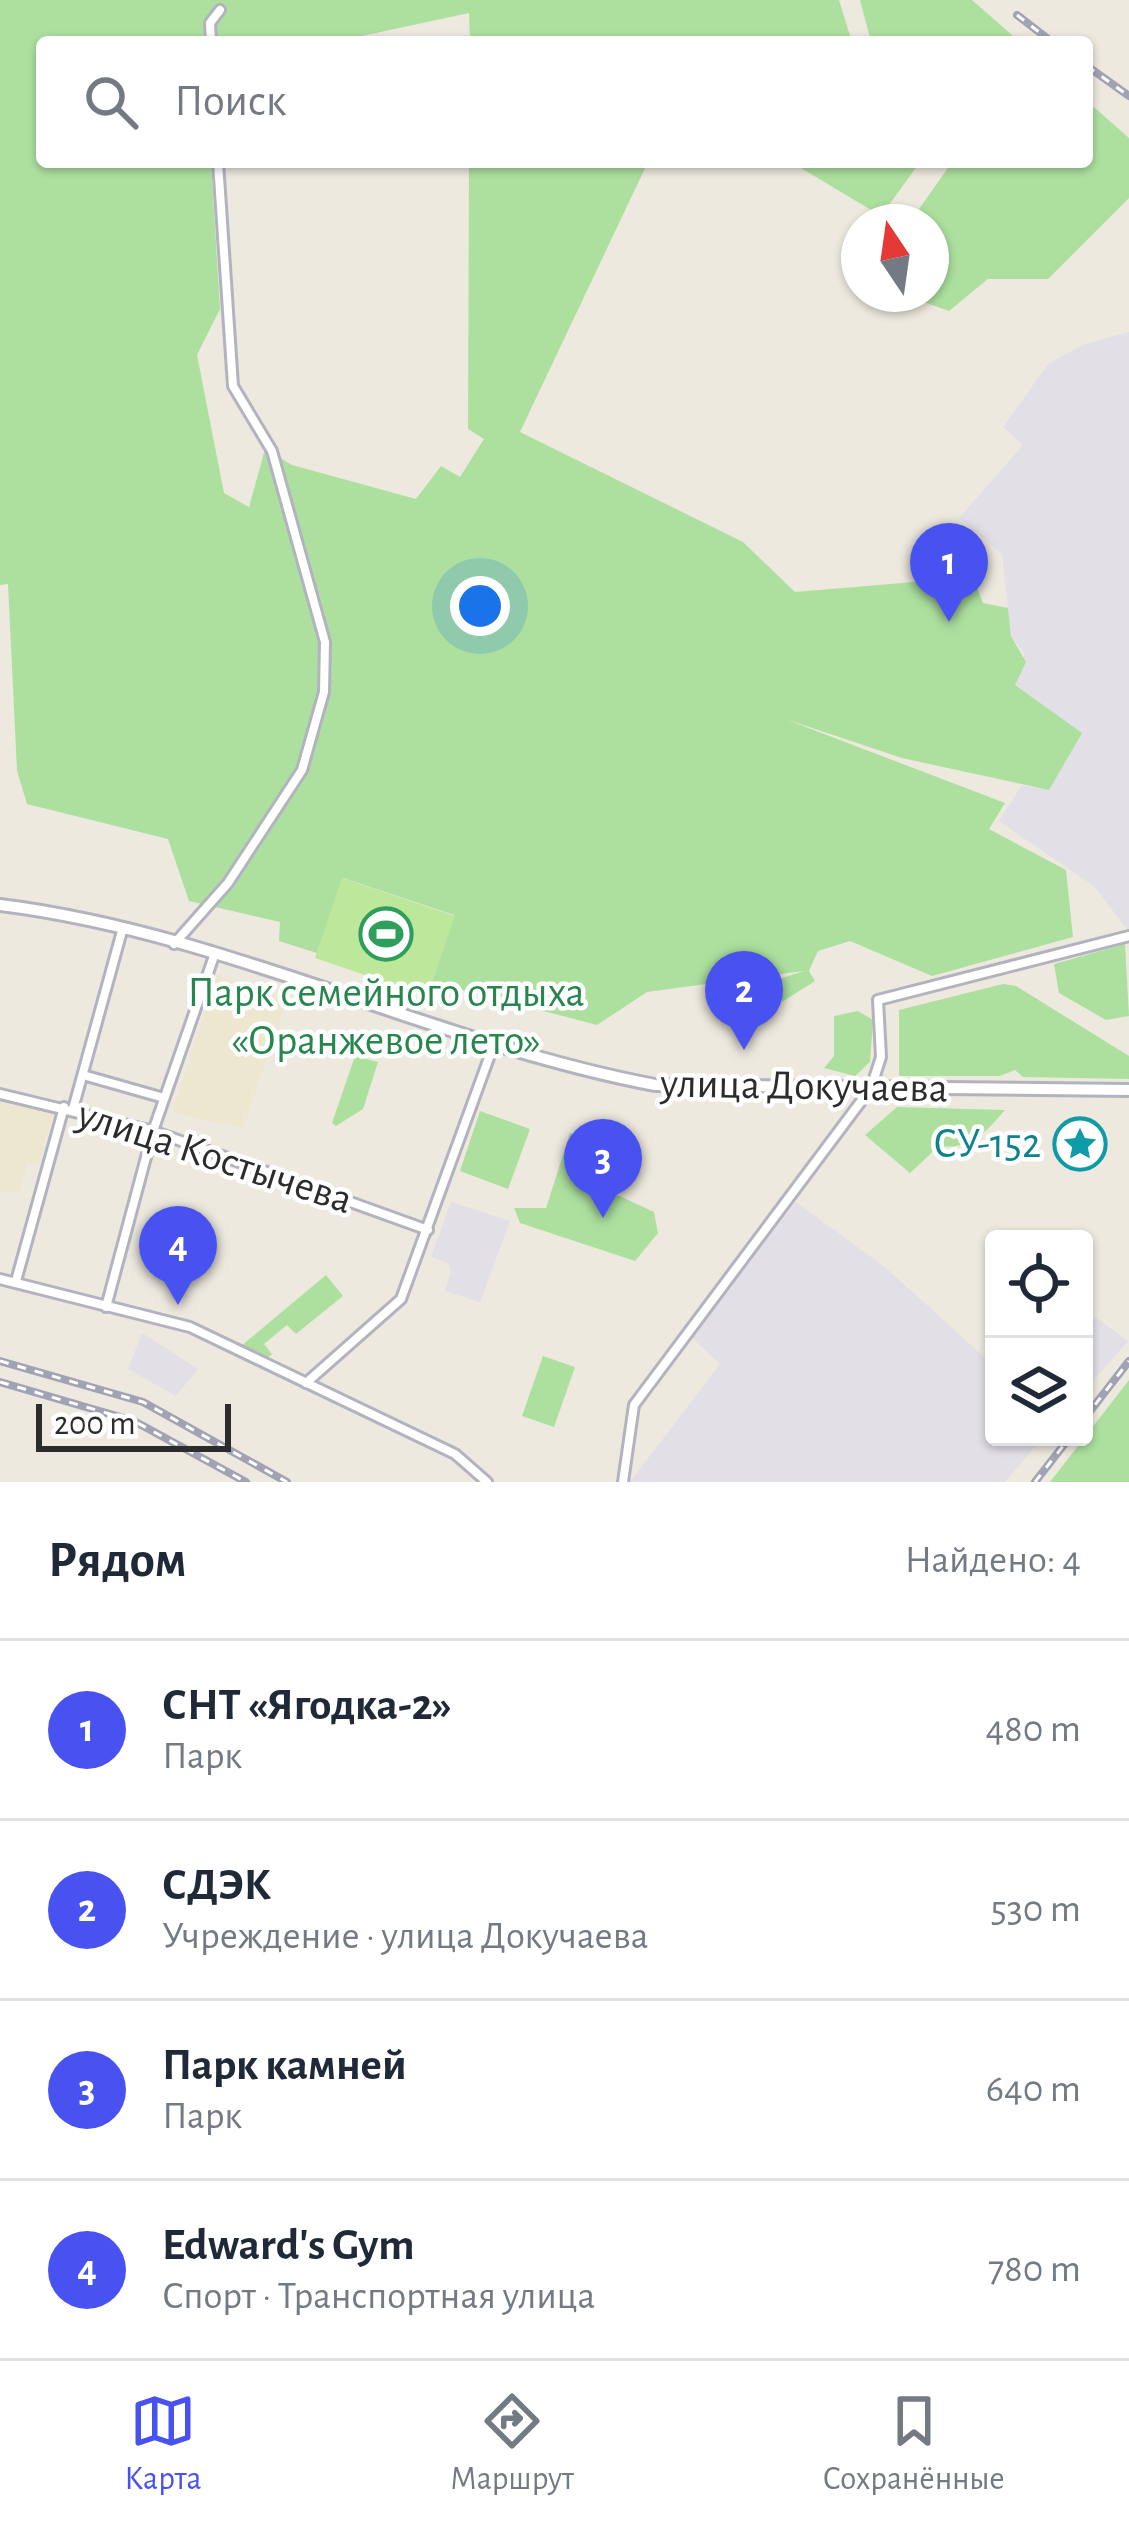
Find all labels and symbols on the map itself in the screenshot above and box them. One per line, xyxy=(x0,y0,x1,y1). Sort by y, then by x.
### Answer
north arrow xyxy=(841,204,949,312)
pin: 1 xyxy=(910,523,988,622)
your location xyxy=(450,576,510,636)
sports icon: Парк семейного отдыха «Оранжевое лето» xyxy=(358,906,414,962)
pin: 2 xyxy=(705,951,783,1050)
place label: Парк семейного отдыха «Оранжевое лето» xyxy=(187,972,585,1062)
street label: улица Докучаева xyxy=(659,1062,948,1110)
street label: улица Костычева xyxy=(72,1093,358,1221)
place icon: СУ-152 xyxy=(1052,1116,1108,1172)
pin: 3 xyxy=(564,1119,642,1218)
place label: СУ-152 xyxy=(933,1123,1041,1165)
pin: 4 xyxy=(139,1206,217,1305)
scale bar xyxy=(36,1398,231,1451)

